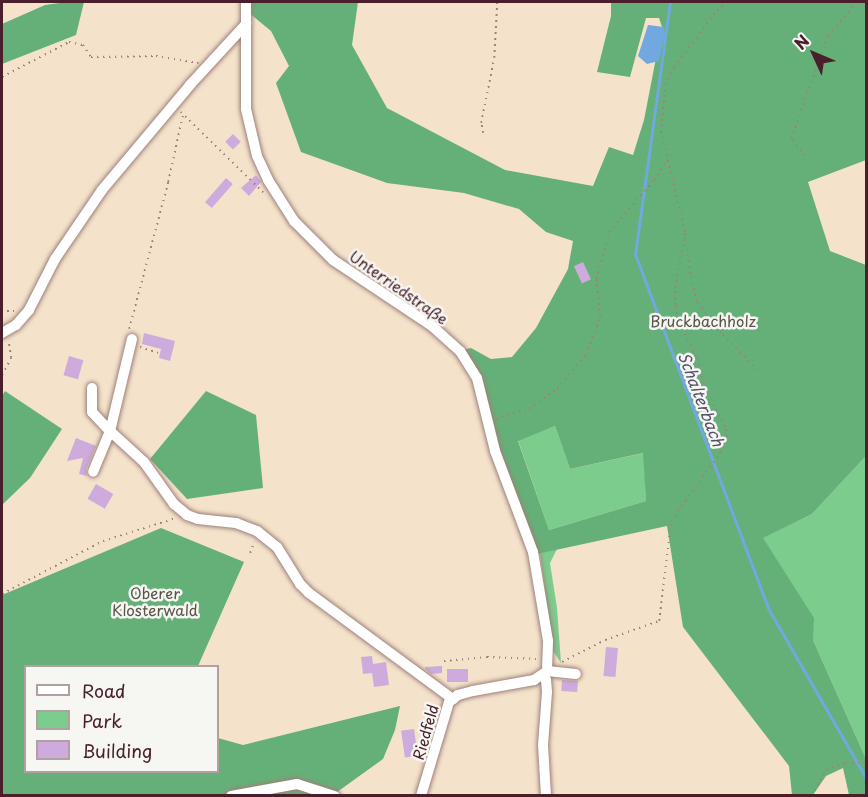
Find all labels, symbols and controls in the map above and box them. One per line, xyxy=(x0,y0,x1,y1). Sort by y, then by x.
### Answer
north arrow xyxy=(784,24,844,84)
text: N xyxy=(788,29,814,54)
street label: Unterriedstraße xyxy=(346,246,452,328)
park label: Bruckbachholz xyxy=(650,312,756,330)
water label: Schalterbach xyxy=(675,349,729,449)
park label: Oberer Klosterwald xyxy=(112,583,198,618)
legend xyxy=(24,665,219,773)
text: Road xyxy=(82,677,126,704)
street label: Riedfeld xyxy=(409,702,441,762)
text: Park xyxy=(82,707,122,734)
text: Building xyxy=(82,737,152,764)

